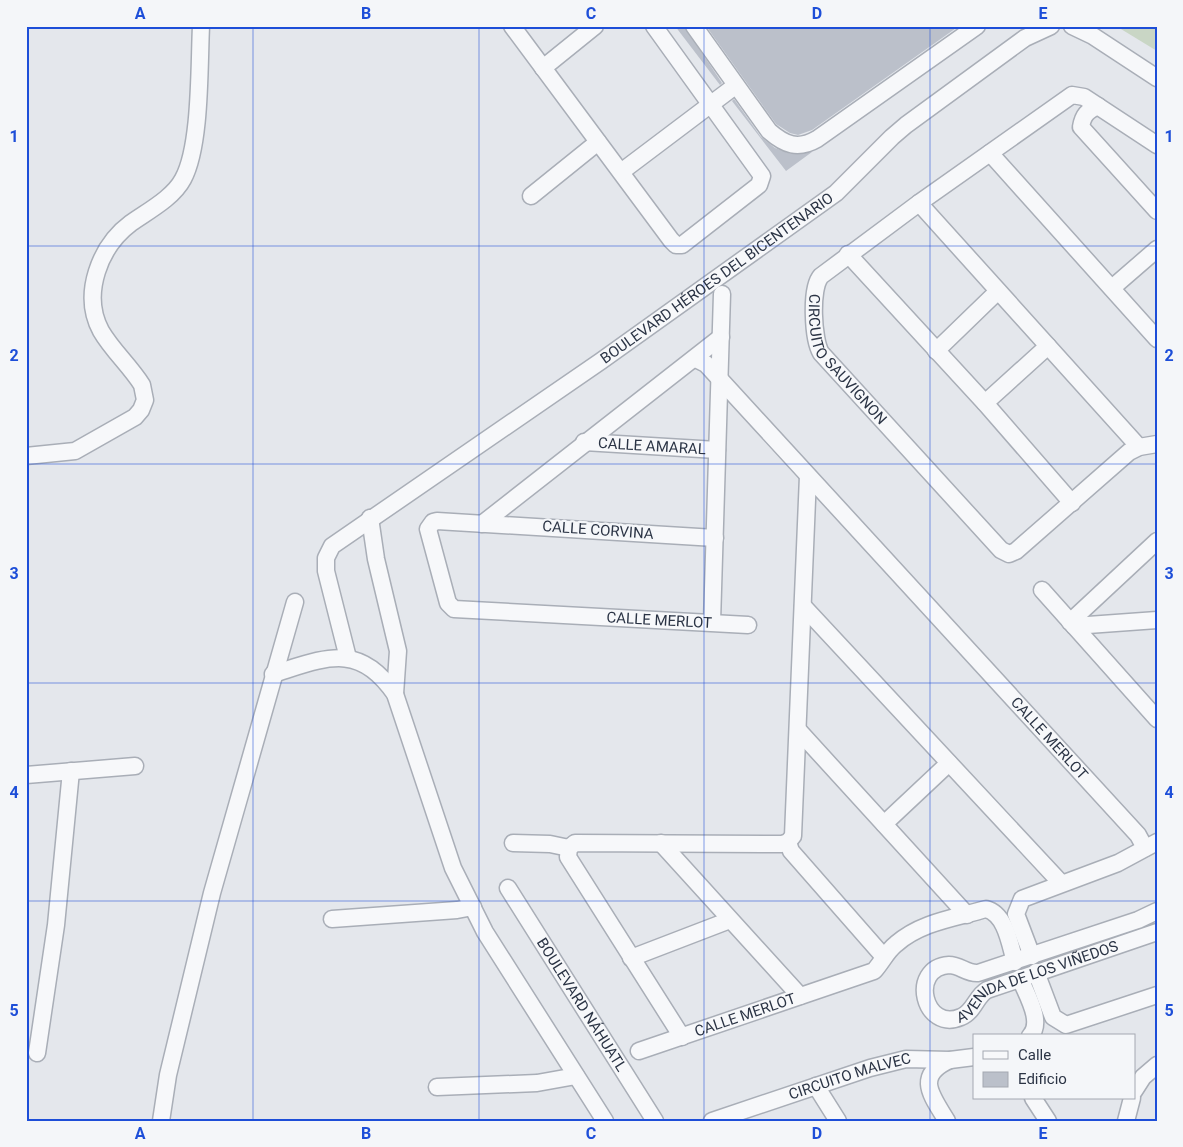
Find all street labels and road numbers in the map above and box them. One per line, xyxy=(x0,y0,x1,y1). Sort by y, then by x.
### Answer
street label: BOULEVARD HÉROES DEL BICENTENARIO xyxy=(597,189,837,368)
street label: CIRCUITO SAUVIGNON xyxy=(805,293,891,428)
street label: CALLE AMARAL xyxy=(597,434,706,458)
street label: CALLE CORVINA xyxy=(542,517,654,543)
street label: CALLE MERLOT xyxy=(606,608,713,632)
street label: CALLE MERLOT xyxy=(1007,693,1092,783)
street label: BOULEVARD NÁHUATL xyxy=(533,935,630,1075)
street label: AVENIDA DE LOS VIÑEDOS xyxy=(954,937,1121,1027)
street label: CALLE MERLOT xyxy=(692,989,798,1040)
street label: CIRCUITO MALVEC xyxy=(786,1049,913,1104)

